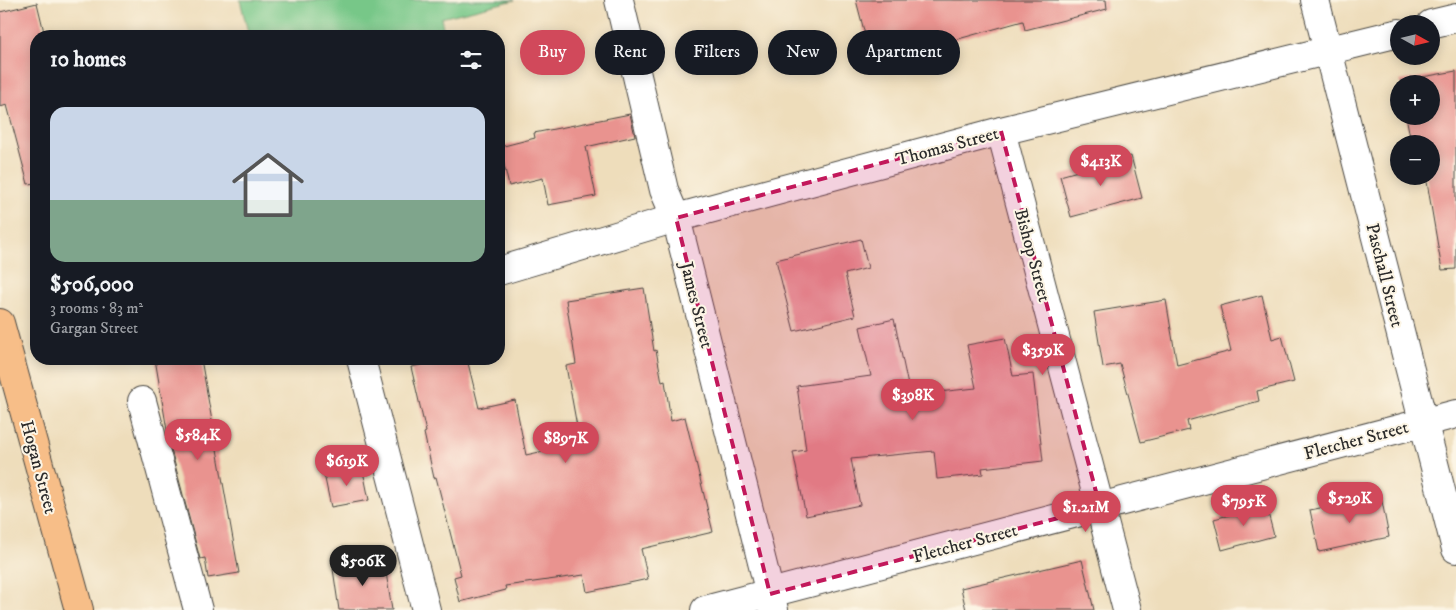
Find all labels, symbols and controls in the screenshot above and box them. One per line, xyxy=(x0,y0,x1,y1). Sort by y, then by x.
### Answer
north arrow xyxy=(1390,15,1440,65)
map controls xyxy=(1390,15,1440,185)
chip: Buy xyxy=(520,30,585,75)
chip: Rent xyxy=(595,30,665,75)
chip: Filters xyxy=(675,30,758,75)
chip: New xyxy=(768,30,837,75)
chip: Apartment xyxy=(847,30,960,75)
icon: filters xyxy=(457,46,485,74)
text: 10 homes xyxy=(50,47,126,73)
button: + xyxy=(1390,75,1440,125)
street label: Thomas Street xyxy=(894,123,1001,171)
button: − xyxy=(1390,135,1440,185)
icon: home xyxy=(223,140,313,230)
pin: $413K xyxy=(1066,144,1136,187)
text: $413K xyxy=(1080,151,1122,171)
street label: Bishop Street xyxy=(1009,206,1055,304)
street label: Paschall Street xyxy=(1361,221,1408,330)
street label: James Street xyxy=(674,258,717,351)
text: $506,000 xyxy=(50,272,134,298)
text: 3 rooms · 83 m² xyxy=(50,298,143,318)
text: Gargan Street xyxy=(50,318,138,338)
pin: $359K xyxy=(1008,334,1078,376)
text: $359K xyxy=(1022,340,1064,360)
pin: $398K xyxy=(878,378,948,421)
text: $398K xyxy=(892,385,934,405)
street label: Fletcher Street xyxy=(1302,416,1411,465)
street label: Hogan Street xyxy=(15,418,61,517)
pin: $584K xyxy=(163,418,233,461)
pin: $897K xyxy=(531,422,601,464)
text: $584K xyxy=(175,425,221,445)
text: $897K xyxy=(544,428,588,448)
pin: $619K xyxy=(312,444,382,487)
text: $619K xyxy=(326,451,368,471)
pin: $529K xyxy=(1315,482,1385,524)
pin: $795K xyxy=(1209,484,1279,527)
text: $529K xyxy=(1328,488,1372,508)
pin: $1.21M xyxy=(1045,490,1127,533)
text: $795K xyxy=(1222,491,1266,511)
text: $1.21M xyxy=(1063,497,1109,517)
street label: Fletcher Street xyxy=(911,519,1020,568)
pin: $506K xyxy=(328,544,398,587)
text: $506K xyxy=(341,551,385,571)

